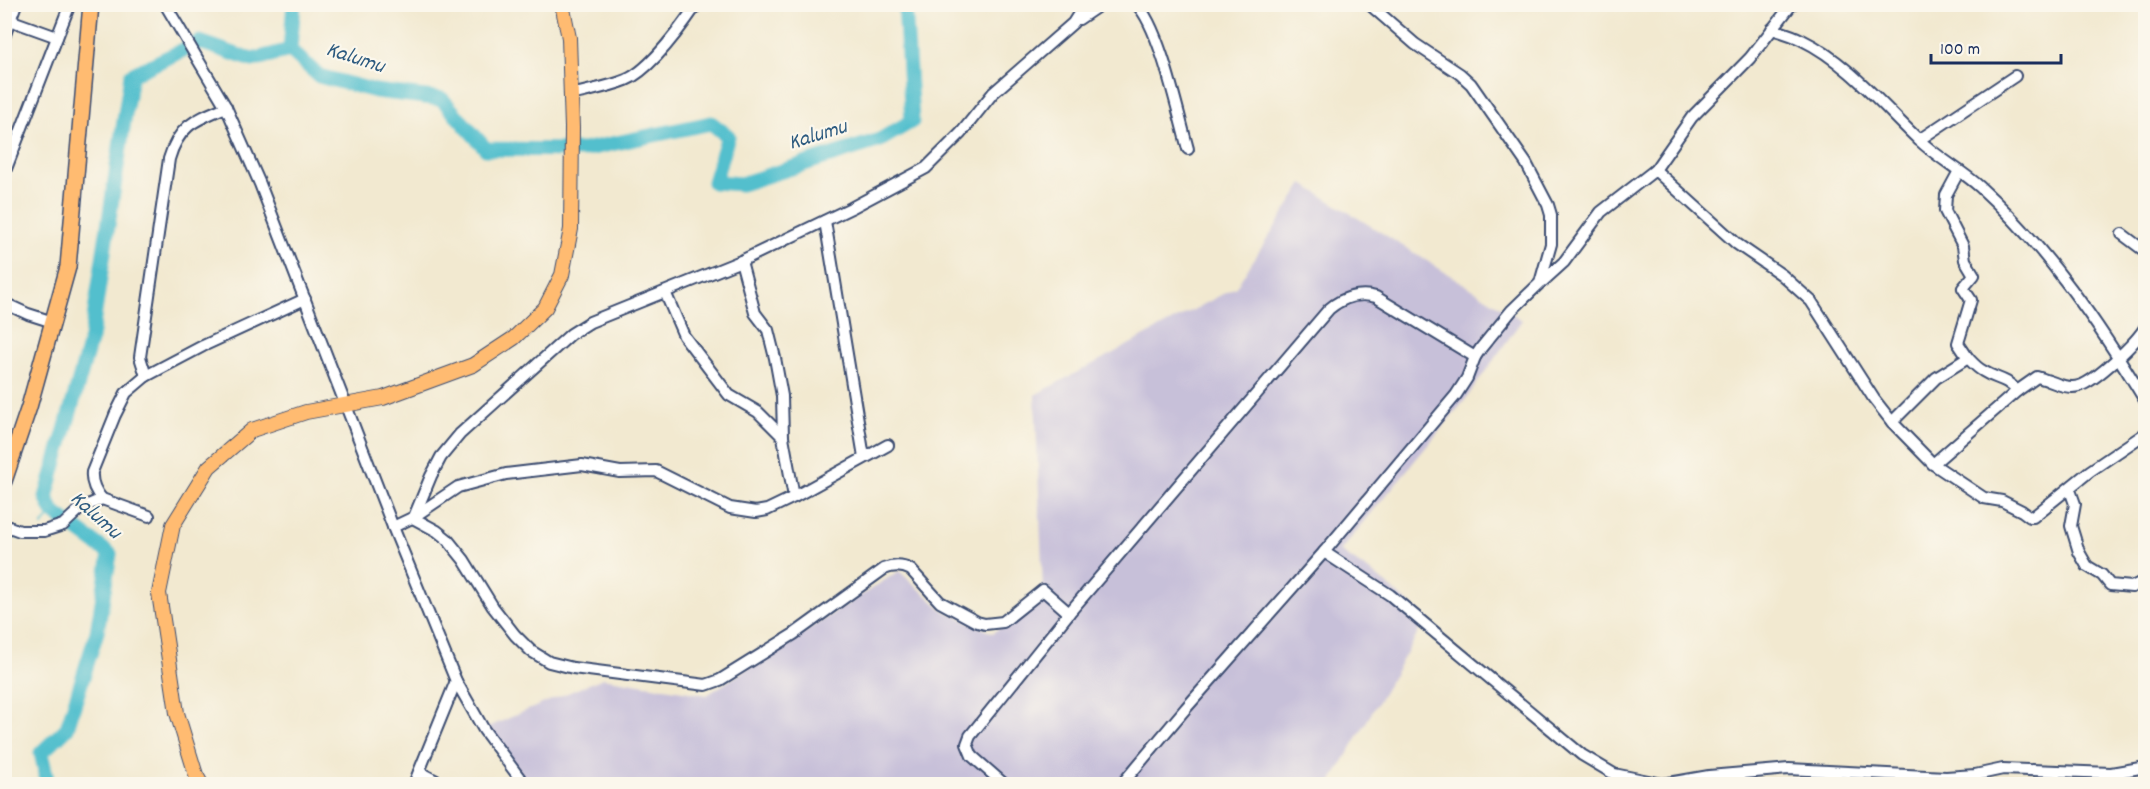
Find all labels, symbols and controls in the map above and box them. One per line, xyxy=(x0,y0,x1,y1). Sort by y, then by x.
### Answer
scale bar xyxy=(1931,27,2062,65)
water label: Kalumu xyxy=(322,35,390,83)
text: 100 m xyxy=(1940,38,1980,63)
water label: Kalumu xyxy=(785,112,853,160)
water label: Kalumu xyxy=(62,484,129,549)

